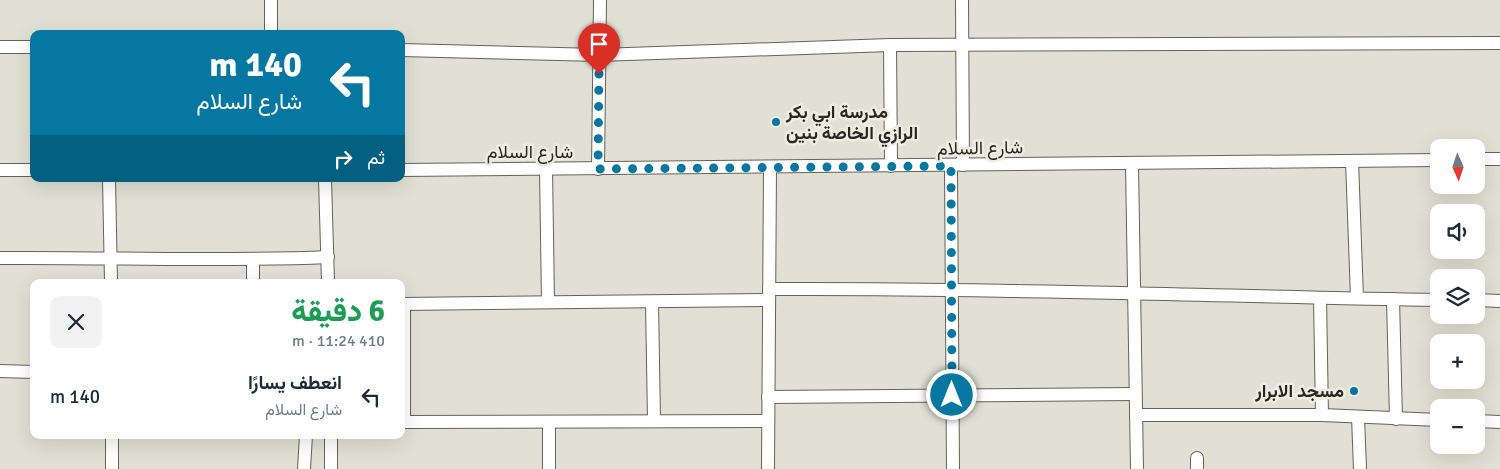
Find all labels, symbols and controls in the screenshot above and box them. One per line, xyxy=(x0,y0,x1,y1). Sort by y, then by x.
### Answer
pin xyxy=(578,23,620,74)
icon: arrive xyxy=(585,30,613,58)
text: 140 m xyxy=(209,43,302,86)
icon: left xyxy=(320,50,385,115)
text: شارع السلام xyxy=(197,88,302,115)
place label: مدرسة ابي بكر الرازي الخاصة بنين xyxy=(785,101,918,148)
marker: مدرسة ابي بكر الرازي الخاصة بنين xyxy=(770,116,782,128)
street label: شارع السلام xyxy=(937,136,1023,161)
north arrow xyxy=(1430,139,1485,194)
map controls xyxy=(1430,139,1485,454)
street label: شارع السلام xyxy=(487,141,573,164)
icon: right xyxy=(329,145,357,173)
text: ثم xyxy=(367,146,385,170)
button: sound xyxy=(1430,204,1485,259)
button: layers xyxy=(1430,269,1485,324)
text: 6 دقيقة xyxy=(291,293,385,330)
button: close xyxy=(50,296,102,348)
text: 410 m · 11:24 xyxy=(292,331,385,351)
button: + xyxy=(1430,334,1485,389)
position arrow xyxy=(925,368,977,420)
text: انعطف يسارًا xyxy=(248,371,342,395)
place label: مسجد الابرار xyxy=(1254,380,1344,402)
icon: left xyxy=(357,383,385,411)
text: 140 m xyxy=(50,385,100,409)
marker: مسجد الابرار xyxy=(1348,385,1360,397)
button: − xyxy=(1430,399,1485,454)
text: شارع السلام xyxy=(265,400,342,420)

